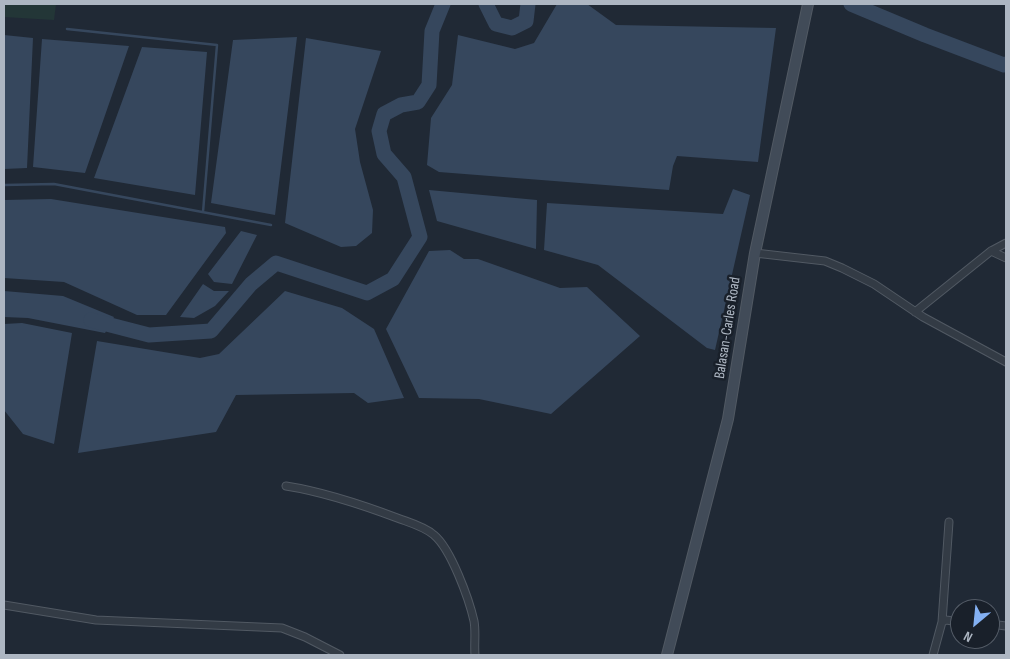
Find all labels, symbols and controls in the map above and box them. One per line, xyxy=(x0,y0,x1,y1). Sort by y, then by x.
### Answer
street label: Balasan-Carles Road xyxy=(711,276,745,380)
north arrow xyxy=(950,599,1000,649)
text: N xyxy=(961,628,975,646)

